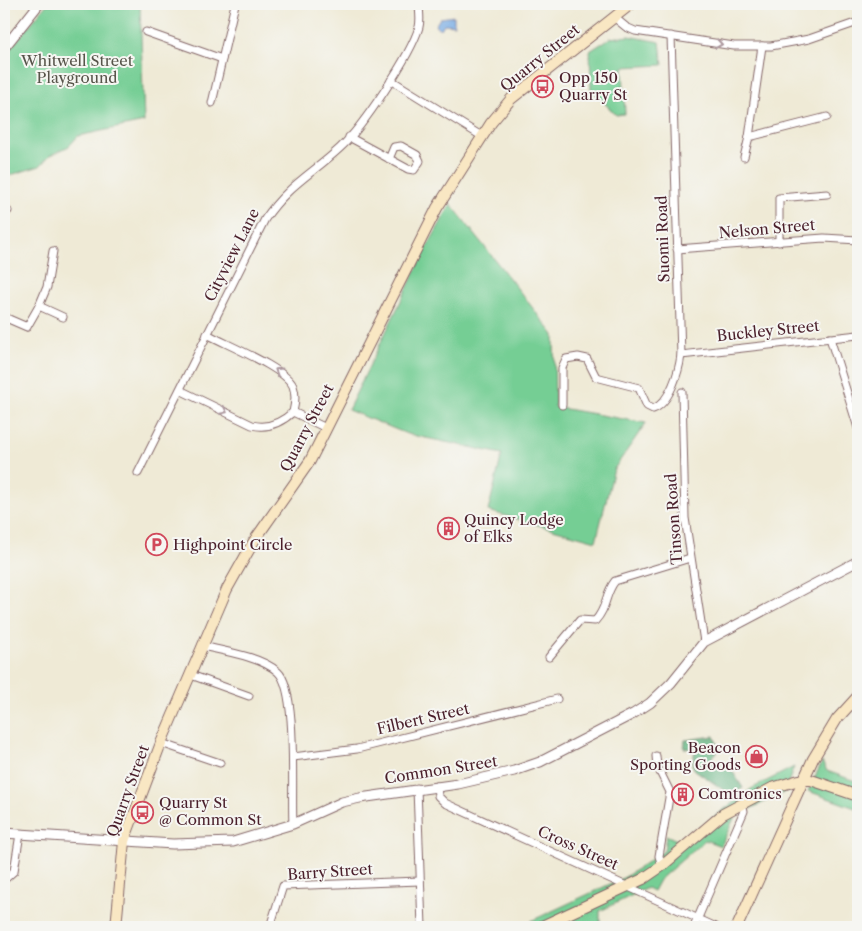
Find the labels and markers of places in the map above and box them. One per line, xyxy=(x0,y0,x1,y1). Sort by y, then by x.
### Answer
place label: Opp 150 Quarry St xyxy=(559,68,628,104)
bus stop icon: Opp 150 Quarry St xyxy=(531,75,555,99)
place label: Quincy Lodge of Elks xyxy=(464,510,564,546)
building icon: Quincy Lodge of Elks xyxy=(436,517,460,541)
parking icon: Highpoint Circle xyxy=(145,533,169,557)
place label: Highpoint Circle xyxy=(173,535,292,554)
place label: Beacon Sporting Goods xyxy=(630,738,742,774)
shop icon: Beacon Sporting Goods xyxy=(745,745,769,769)
building icon: Comtronics xyxy=(670,782,694,806)
place label: Comtronics xyxy=(698,784,782,803)
place label: Quarry St @ Common St xyxy=(159,793,262,829)
bus stop icon: Quarry St @ Common St xyxy=(131,800,155,824)

